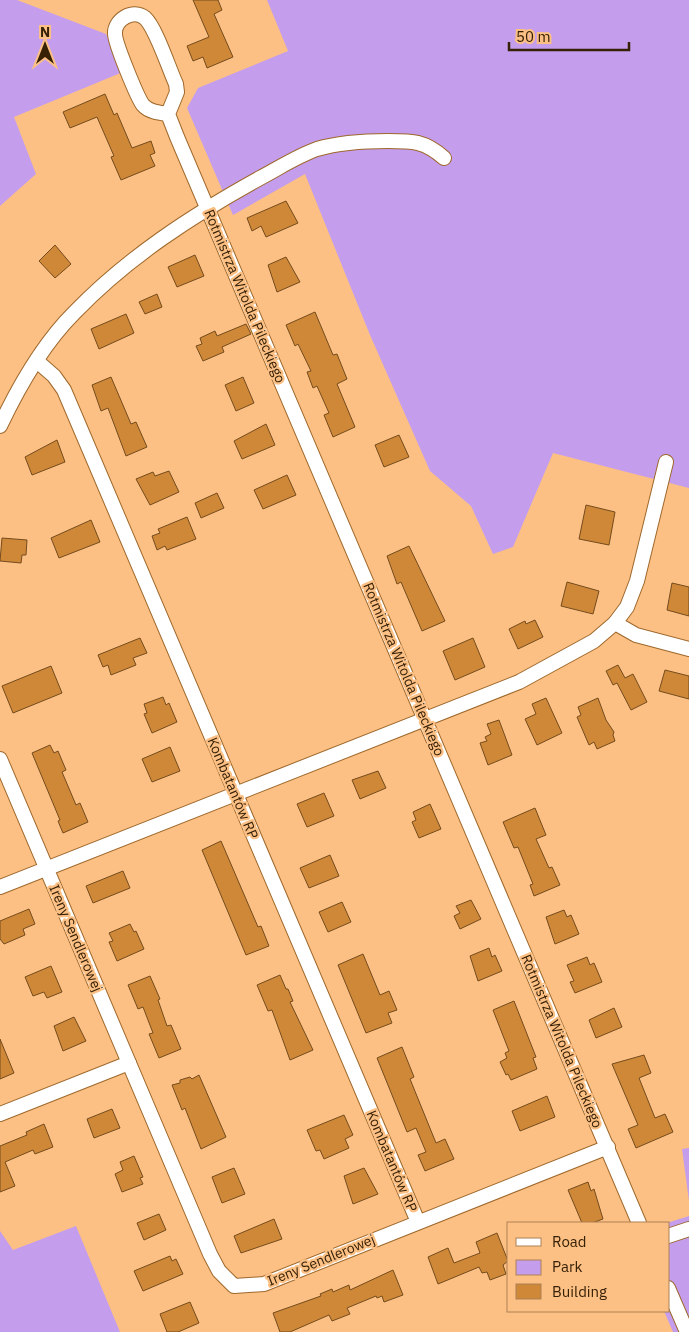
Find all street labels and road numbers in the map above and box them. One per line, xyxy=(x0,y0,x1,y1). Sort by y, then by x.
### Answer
street label: Rotmistrza Witolda Pileckiego xyxy=(200,206,290,386)
street label: Rotmistrza Witolda Pileckiego xyxy=(359,579,449,759)
street label: Kombatantów RP xyxy=(203,734,263,842)
street label: Ireny Sendlerowej xyxy=(45,882,107,994)
street label: Rotmistrza Witolda Pileckiego xyxy=(517,951,607,1131)
street label: Kombatantów RP xyxy=(362,1107,422,1215)
street label: Ireny Sendlerowej xyxy=(265,1230,377,1290)

